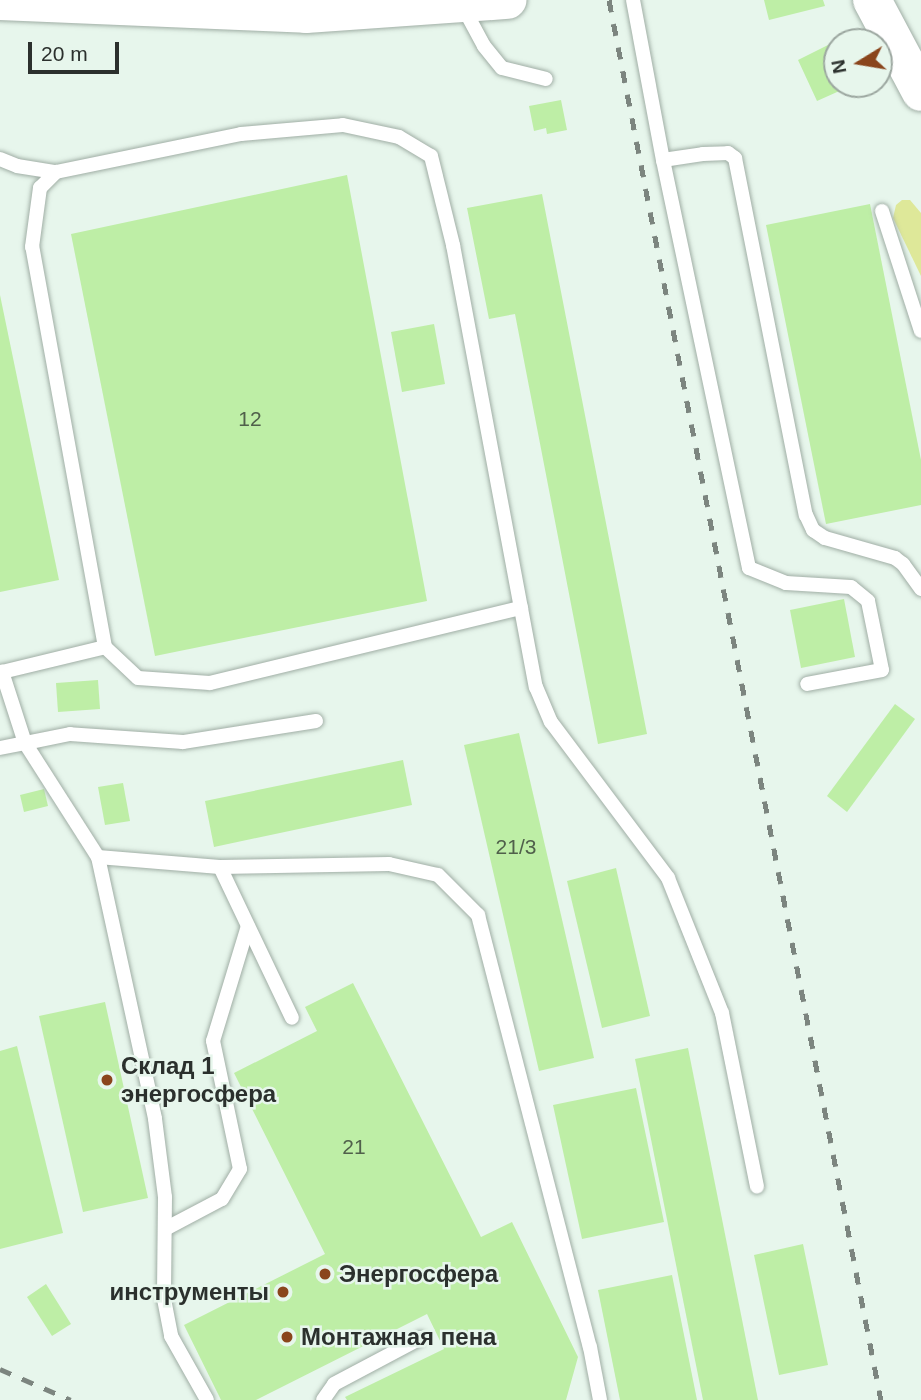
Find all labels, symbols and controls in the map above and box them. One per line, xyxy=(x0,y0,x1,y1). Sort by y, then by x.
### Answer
scale bar xyxy=(32,28,122,72)
north arrow xyxy=(823,28,893,98)
text: 20 m xyxy=(41,42,88,65)
text: N xyxy=(827,58,850,75)
house number: 12 xyxy=(238,406,262,432)
house number: 21/3 xyxy=(496,834,536,860)
place label: Склад 1 энергосфера xyxy=(121,1052,276,1108)
marker: Склад 1 энергосфера xyxy=(99,1072,115,1088)
house number: 21 xyxy=(342,1134,366,1160)
place label: Энергосфера xyxy=(339,1260,498,1288)
marker: Энергосфера xyxy=(317,1266,333,1282)
place label: инструменты xyxy=(109,1278,269,1306)
marker: инструменты xyxy=(275,1284,291,1300)
place label: Монтажная пена xyxy=(301,1323,496,1351)
marker: Монтажная пена xyxy=(279,1329,295,1345)

